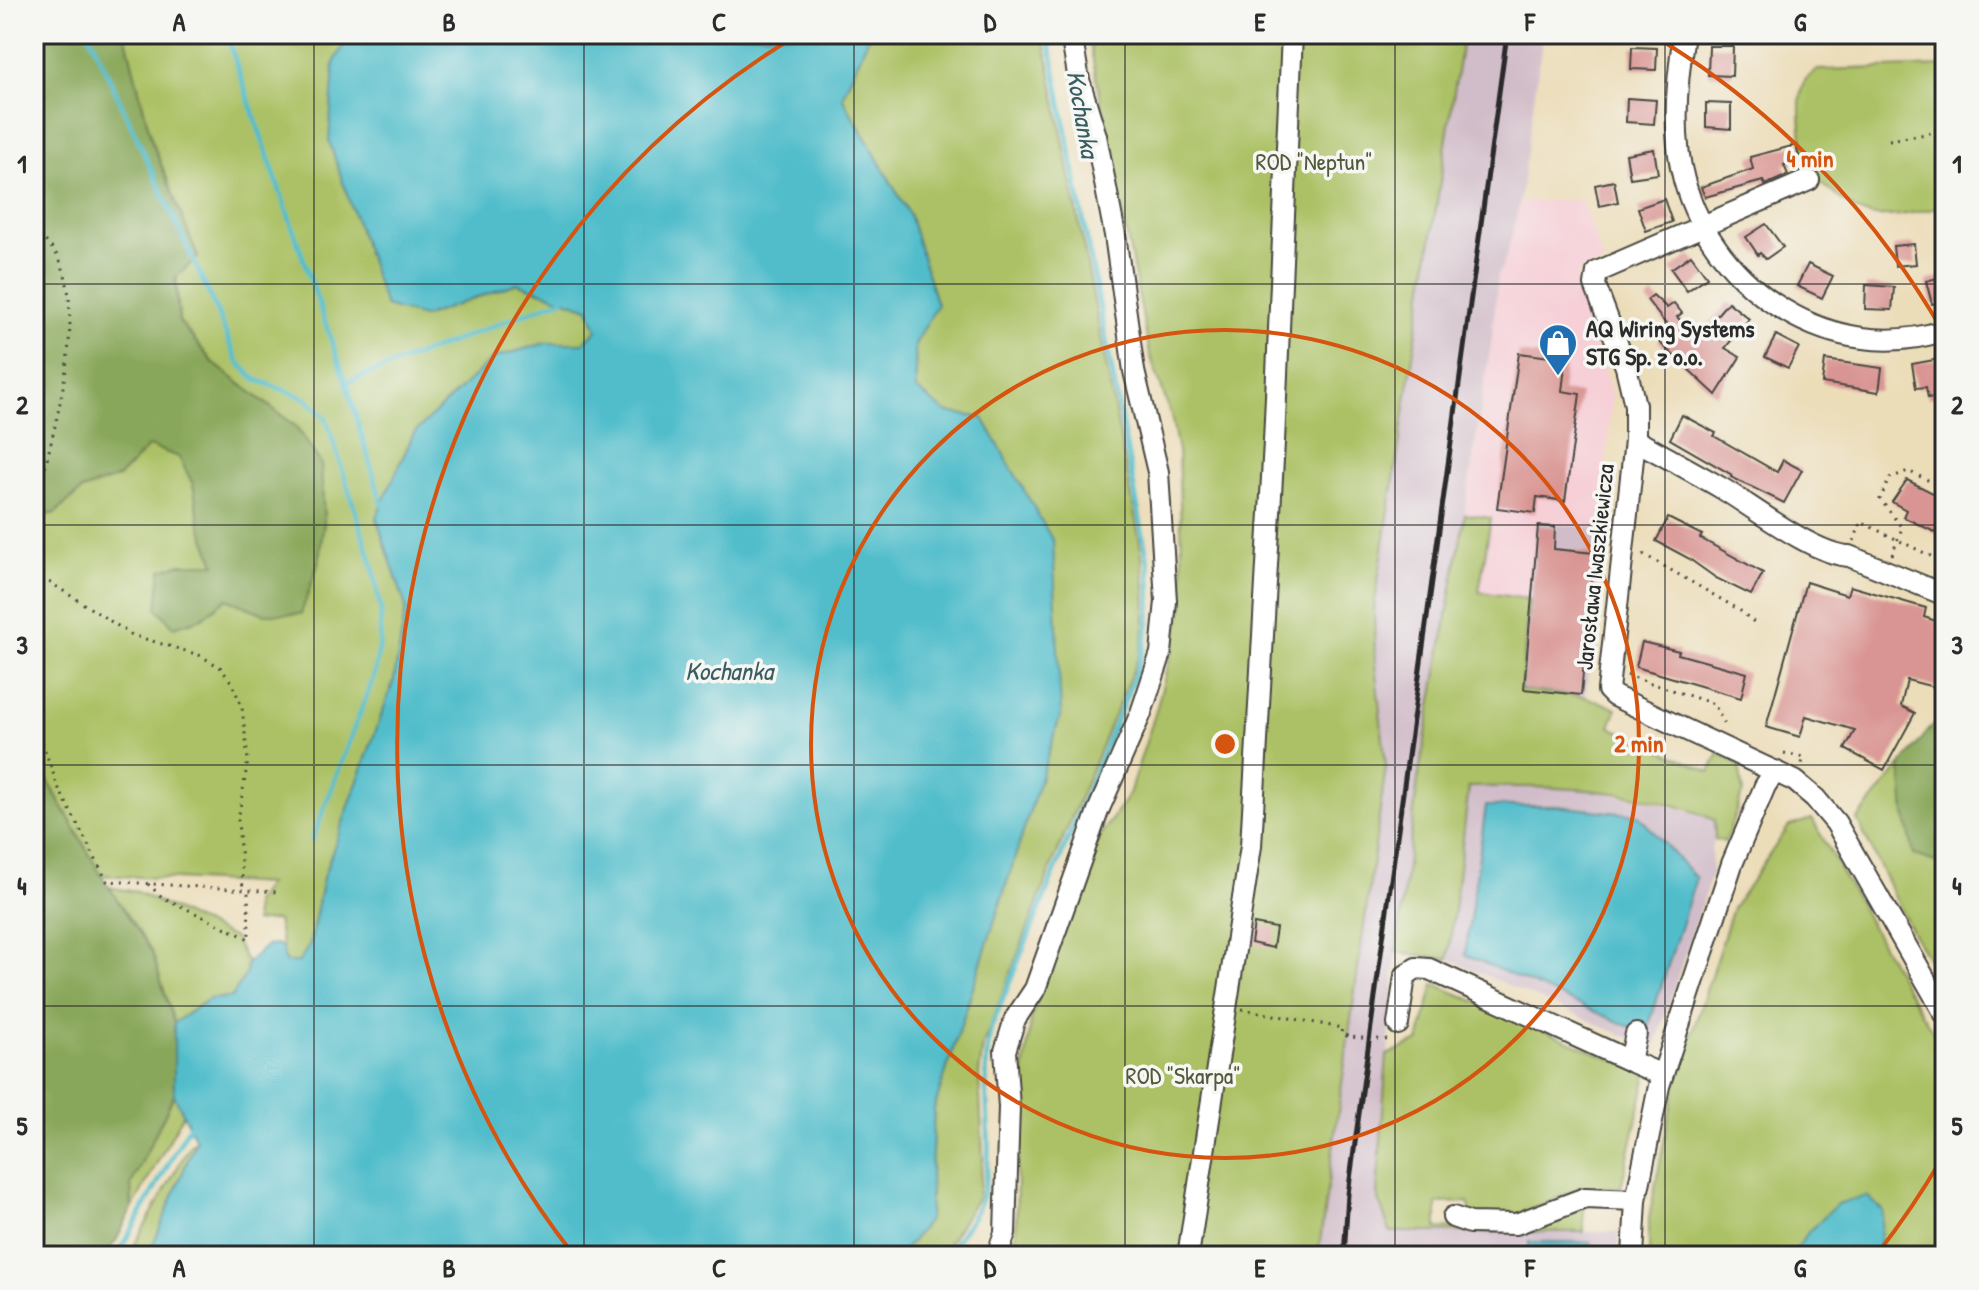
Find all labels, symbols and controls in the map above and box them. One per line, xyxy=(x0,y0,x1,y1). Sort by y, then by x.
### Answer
text: A xyxy=(173,4,186,39)
text: B xyxy=(442,4,456,39)
text: C xyxy=(712,4,726,39)
text: D xyxy=(984,4,997,39)
text: E xyxy=(1254,4,1266,39)
text: F xyxy=(1524,4,1536,39)
text: G xyxy=(1794,4,1807,39)
water label: Kochanka xyxy=(1059,68,1109,163)
text: 4 min xyxy=(1786,142,1834,174)
park label: ROD "Neptun" xyxy=(1256,145,1373,177)
text: 1 xyxy=(17,146,27,181)
text: 1 xyxy=(1952,146,1962,181)
place label: AQ Wiring Systems STG Sp. z o.o. xyxy=(1586,312,1755,373)
shop icon: AQ Wiring Systems STG Sp. z o.o. xyxy=(1537,322,1579,377)
text: 2 xyxy=(16,387,29,422)
text: 2 xyxy=(1951,387,1964,422)
street label: Jarosława Iwaszkiewicza xyxy=(1567,462,1621,672)
text: 3 xyxy=(16,627,28,662)
text: 3 xyxy=(1951,627,1963,662)
water label: Kochanka xyxy=(685,653,776,688)
text: 2 min xyxy=(1614,727,1664,759)
centre of rings xyxy=(1211,730,1239,758)
text: 4 xyxy=(17,868,27,903)
text: 4 xyxy=(1952,868,1962,903)
park label: ROD "Skarpa" xyxy=(1125,1059,1241,1091)
text: 5 xyxy=(17,1108,28,1143)
text: 5 xyxy=(1952,1108,1963,1143)
text: A xyxy=(173,1250,186,1285)
text: B xyxy=(442,1250,456,1285)
text: C xyxy=(712,1250,726,1285)
text: D xyxy=(984,1250,997,1285)
text: E xyxy=(1254,1250,1266,1285)
text: F xyxy=(1524,1250,1536,1285)
text: G xyxy=(1794,1250,1807,1285)

